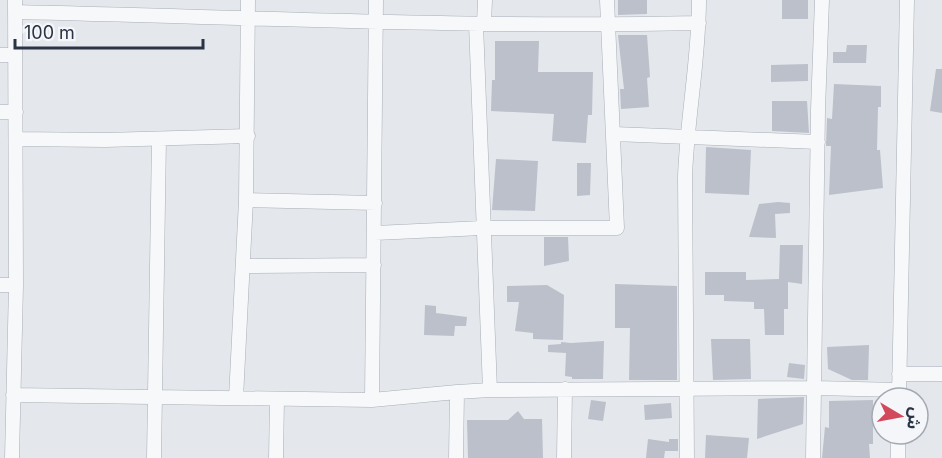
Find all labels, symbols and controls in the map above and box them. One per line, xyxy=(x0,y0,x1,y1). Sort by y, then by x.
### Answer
scale bar xyxy=(15,12,202,50)
text: 100 m xyxy=(24,22,75,43)
north arrow xyxy=(870,386,930,446)
text: ش xyxy=(903,406,927,431)

